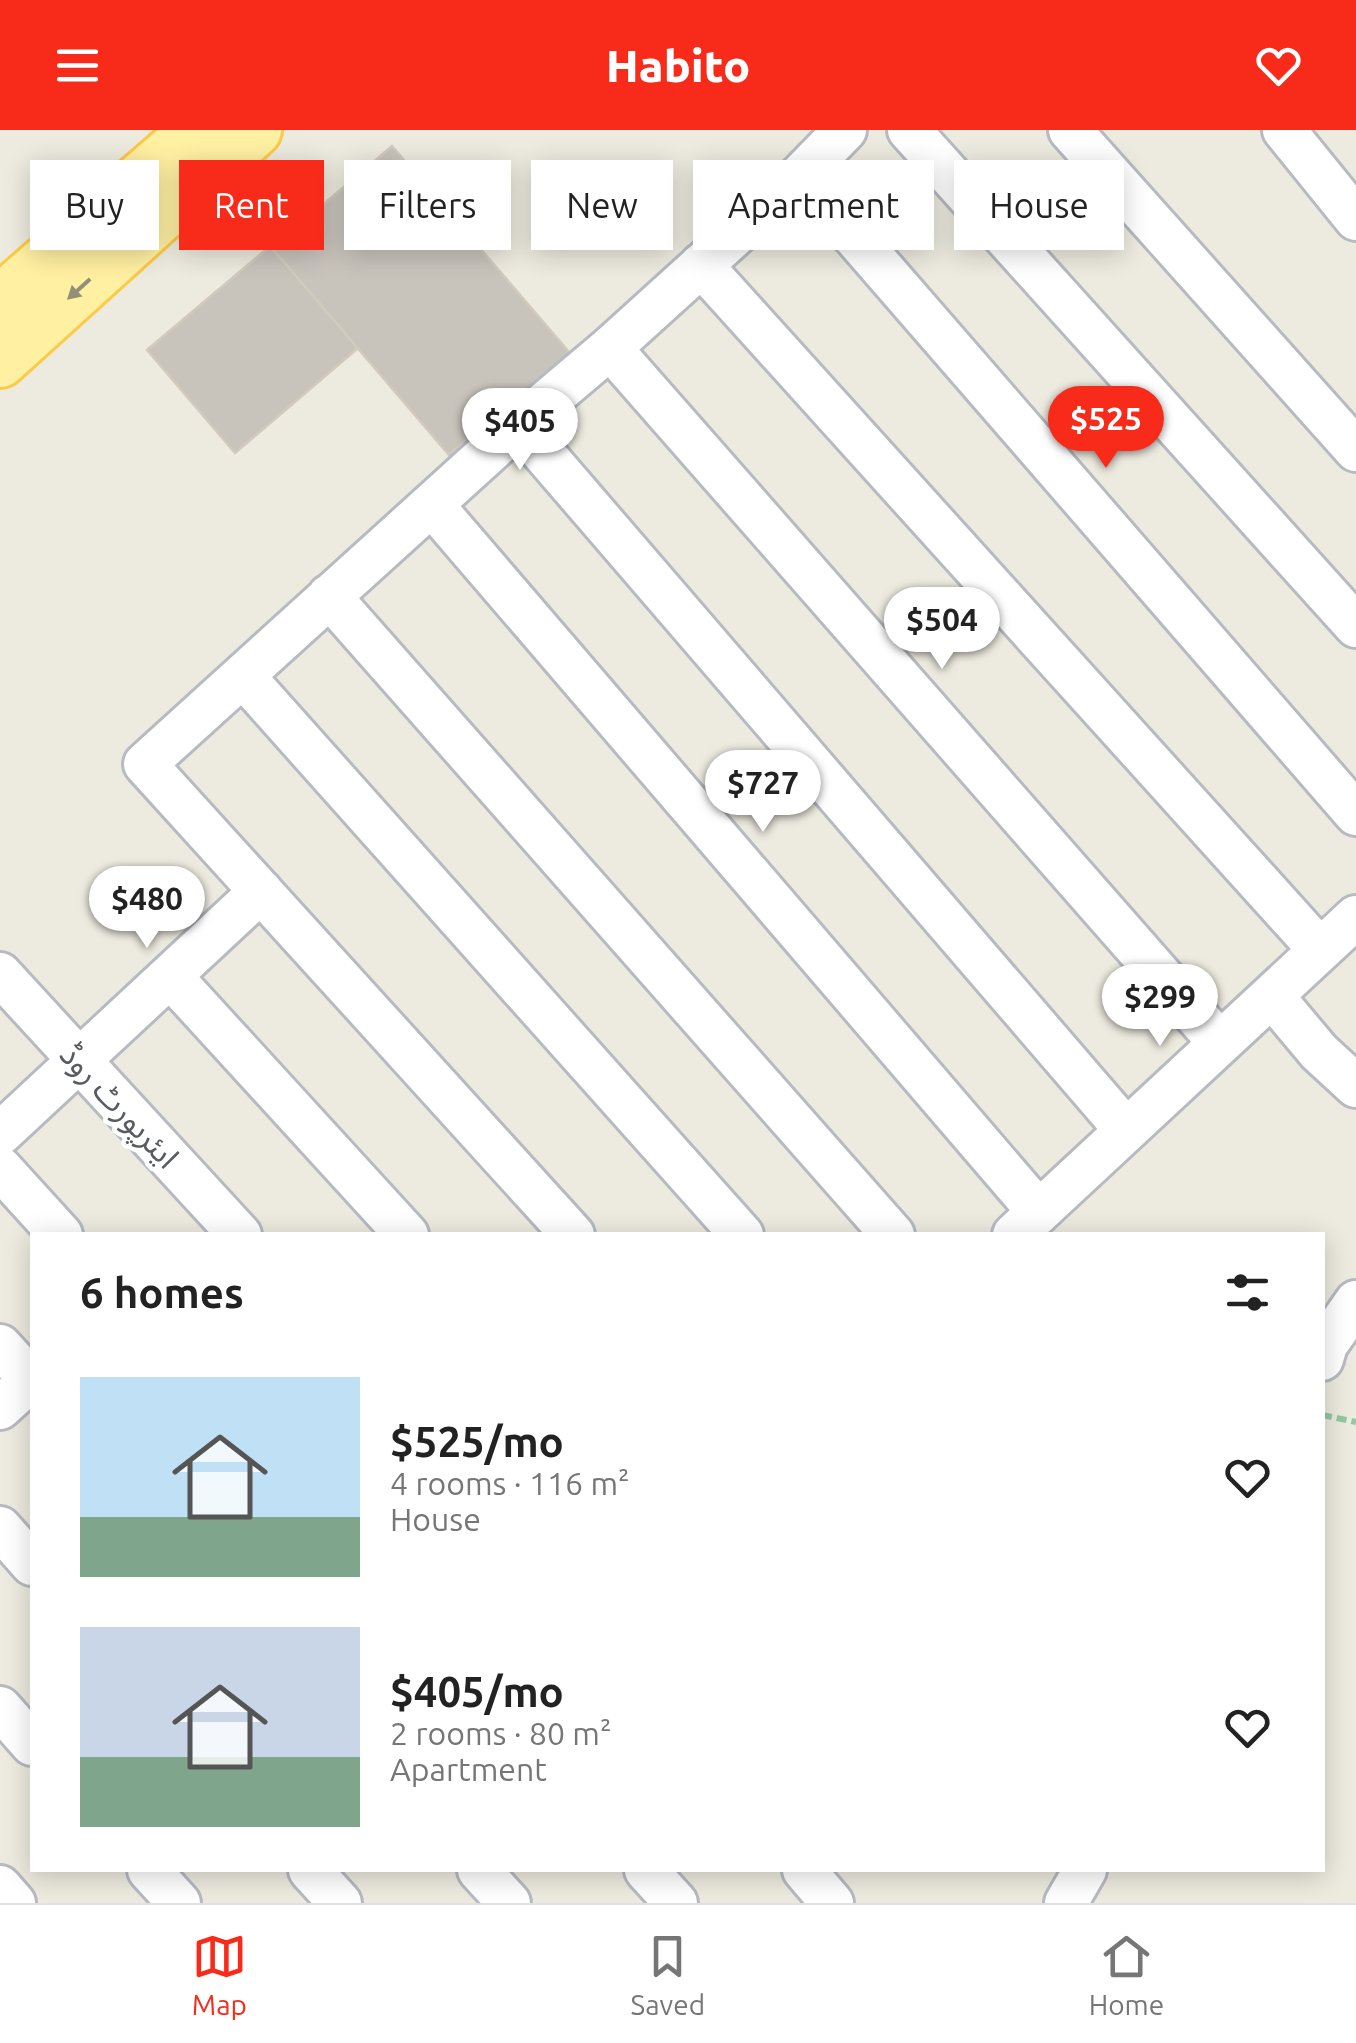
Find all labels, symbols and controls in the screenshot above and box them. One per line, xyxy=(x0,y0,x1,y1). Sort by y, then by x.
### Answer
icon: menu xyxy=(50,38,105,93)
icon: heart xyxy=(1251,38,1306,93)
text: Habito xyxy=(606,40,750,91)
chip: Buy xyxy=(30,160,159,250)
chip: Rent xyxy=(179,160,324,250)
chip: Filters xyxy=(344,160,511,250)
chip: New xyxy=(531,160,673,250)
chip: Apartment xyxy=(693,160,934,250)
chip: House xyxy=(954,160,1124,250)
one-way arrow xyxy=(67,278,92,300)
pin: $525 xyxy=(1047,386,1165,471)
pin: $405 xyxy=(461,388,579,473)
text: $525 xyxy=(1070,400,1142,436)
text: $405 xyxy=(484,402,556,438)
pin: $504 xyxy=(883,587,1001,672)
text: $504 xyxy=(906,601,978,637)
pin: $727 xyxy=(704,750,822,835)
text: $727 xyxy=(727,764,799,800)
pin: $480 xyxy=(88,866,206,951)
text: $480 xyxy=(111,880,183,916)
pin: $299 xyxy=(1101,964,1219,1049)
text: $299 xyxy=(1124,978,1196,1014)
street label: ایئرپورٹ روڈ xyxy=(51,1035,187,1177)
icon: filters xyxy=(1220,1265,1275,1320)
text: 6 homes xyxy=(80,1269,244,1316)
icon: home xyxy=(160,1417,280,1537)
text: $525/mo xyxy=(390,1418,564,1465)
icon: heart xyxy=(1220,1450,1275,1505)
text: 4 rooms · 116 m² xyxy=(390,1465,630,1501)
text: House xyxy=(390,1501,481,1537)
icon: home xyxy=(160,1667,280,1787)
text: $405/mo xyxy=(390,1668,564,1715)
icon: heart xyxy=(1220,1700,1275,1755)
text: 2 rooms · 80 m² xyxy=(390,1715,611,1751)
text: Apartment xyxy=(390,1751,547,1787)
tab: Map xyxy=(192,1929,247,2020)
tab: Saved xyxy=(631,1929,705,2020)
tab: Home xyxy=(1089,1929,1164,2020)

